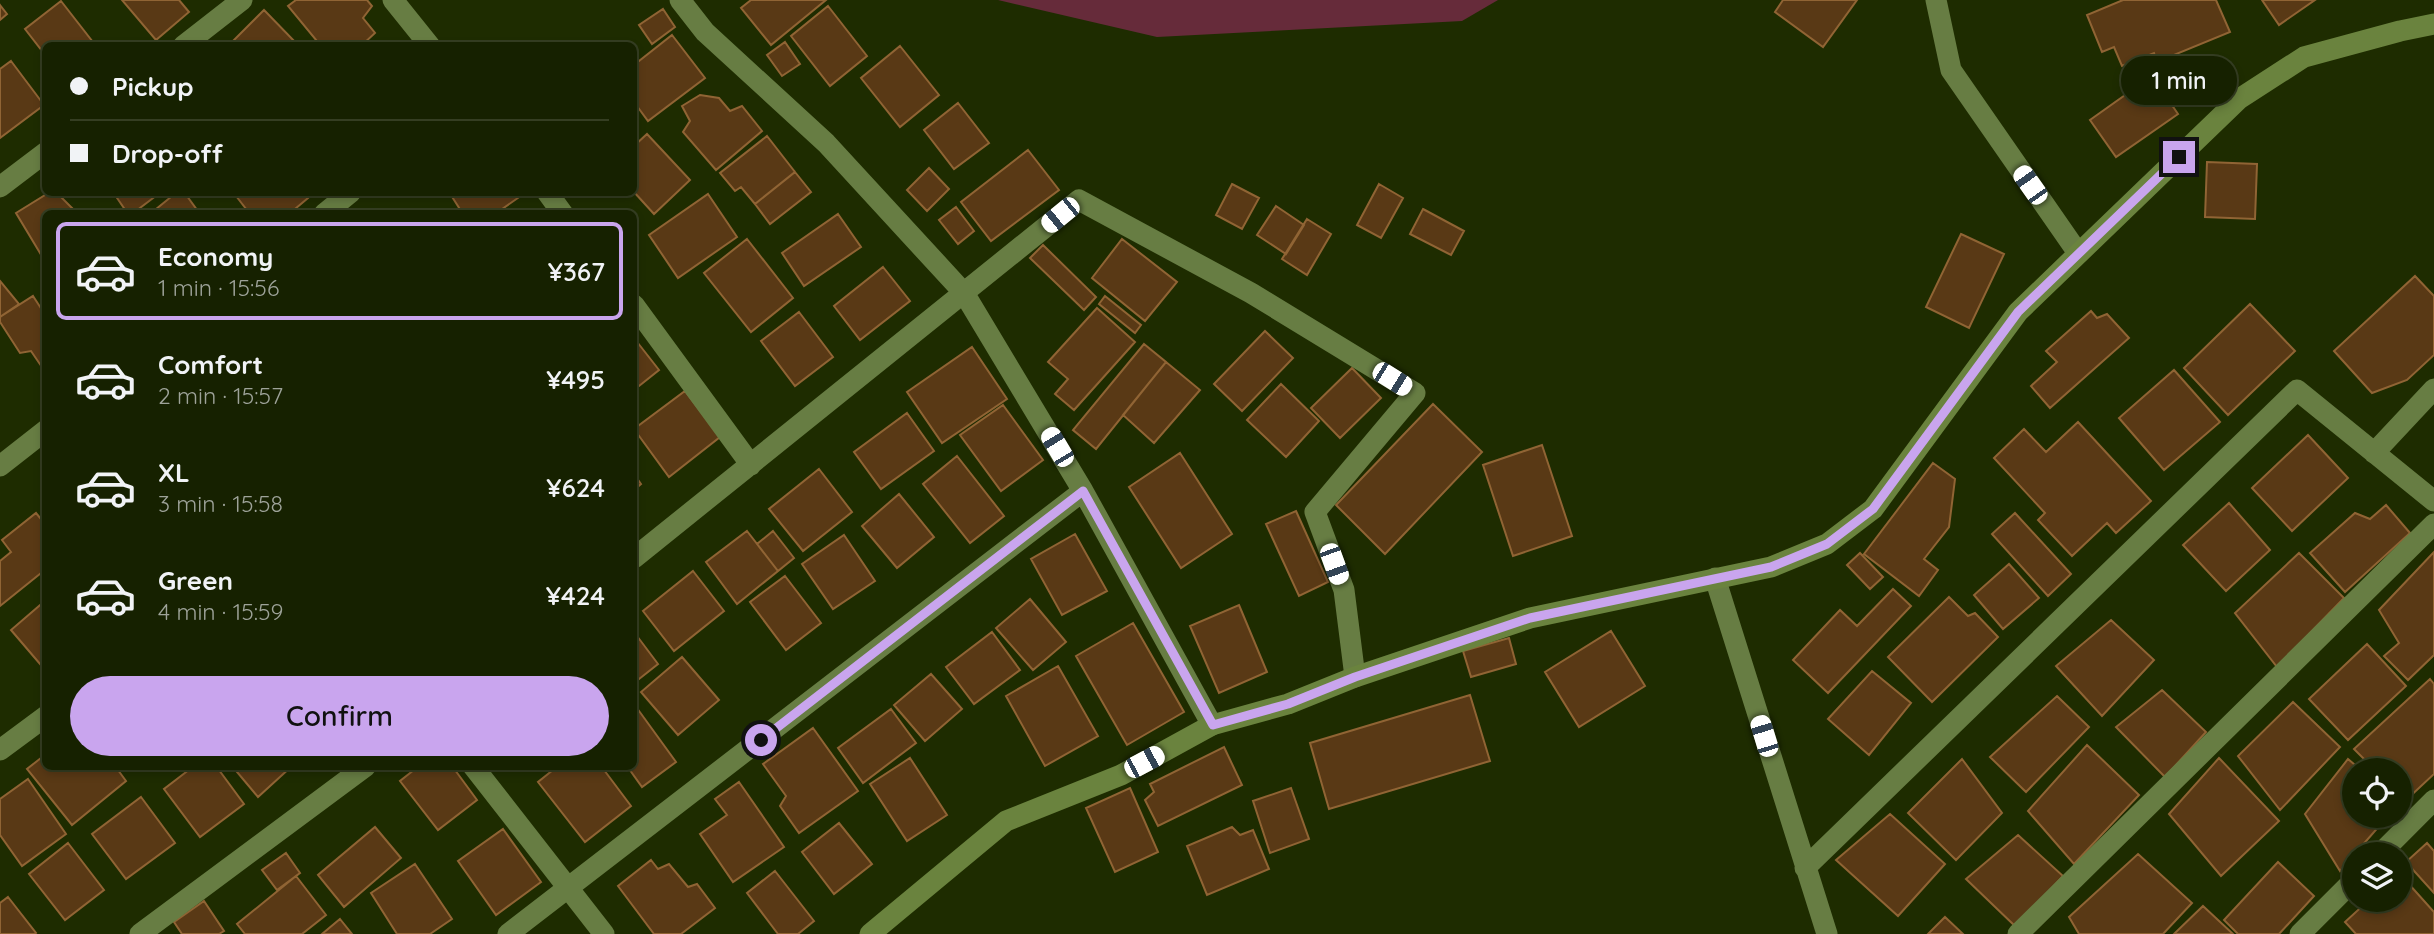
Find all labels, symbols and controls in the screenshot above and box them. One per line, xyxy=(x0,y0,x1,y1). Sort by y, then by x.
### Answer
callout: 1 min xyxy=(2121,55,2237,104)
text: 1 min xyxy=(2151,66,2207,95)
text: Pickup xyxy=(112,70,194,103)
text: Drop-off xyxy=(112,137,223,170)
route end xyxy=(2163,141,2195,173)
car xyxy=(2010,162,2051,208)
car xyxy=(1038,194,1083,236)
icon: car xyxy=(74,240,137,303)
text: Economy xyxy=(158,240,273,273)
text: ¥367 xyxy=(548,255,605,288)
text: 1 min · 15:56 xyxy=(158,273,279,302)
icon: car xyxy=(74,348,137,411)
text: Comfort xyxy=(158,348,263,381)
car xyxy=(1369,359,1416,399)
text: ¥495 xyxy=(546,363,605,396)
text: 2 min · 15:57 xyxy=(158,381,283,410)
car xyxy=(1038,424,1077,470)
icon: car xyxy=(74,456,137,519)
text: XL xyxy=(158,456,190,489)
text: ¥624 xyxy=(546,471,605,504)
text: 3 min · 15:58 xyxy=(158,489,283,518)
car xyxy=(1317,541,1352,587)
icon: car xyxy=(74,564,137,627)
text: Green xyxy=(158,564,233,597)
text: ¥424 xyxy=(546,579,605,612)
text: 4 min · 15:59 xyxy=(158,597,283,626)
button: Confirm xyxy=(70,676,609,756)
car xyxy=(1748,713,1781,759)
route start xyxy=(745,724,777,756)
car xyxy=(1121,743,1168,781)
map controls xyxy=(2342,758,2412,912)
button: locate xyxy=(2342,758,2412,828)
button: layers xyxy=(2342,842,2412,912)

